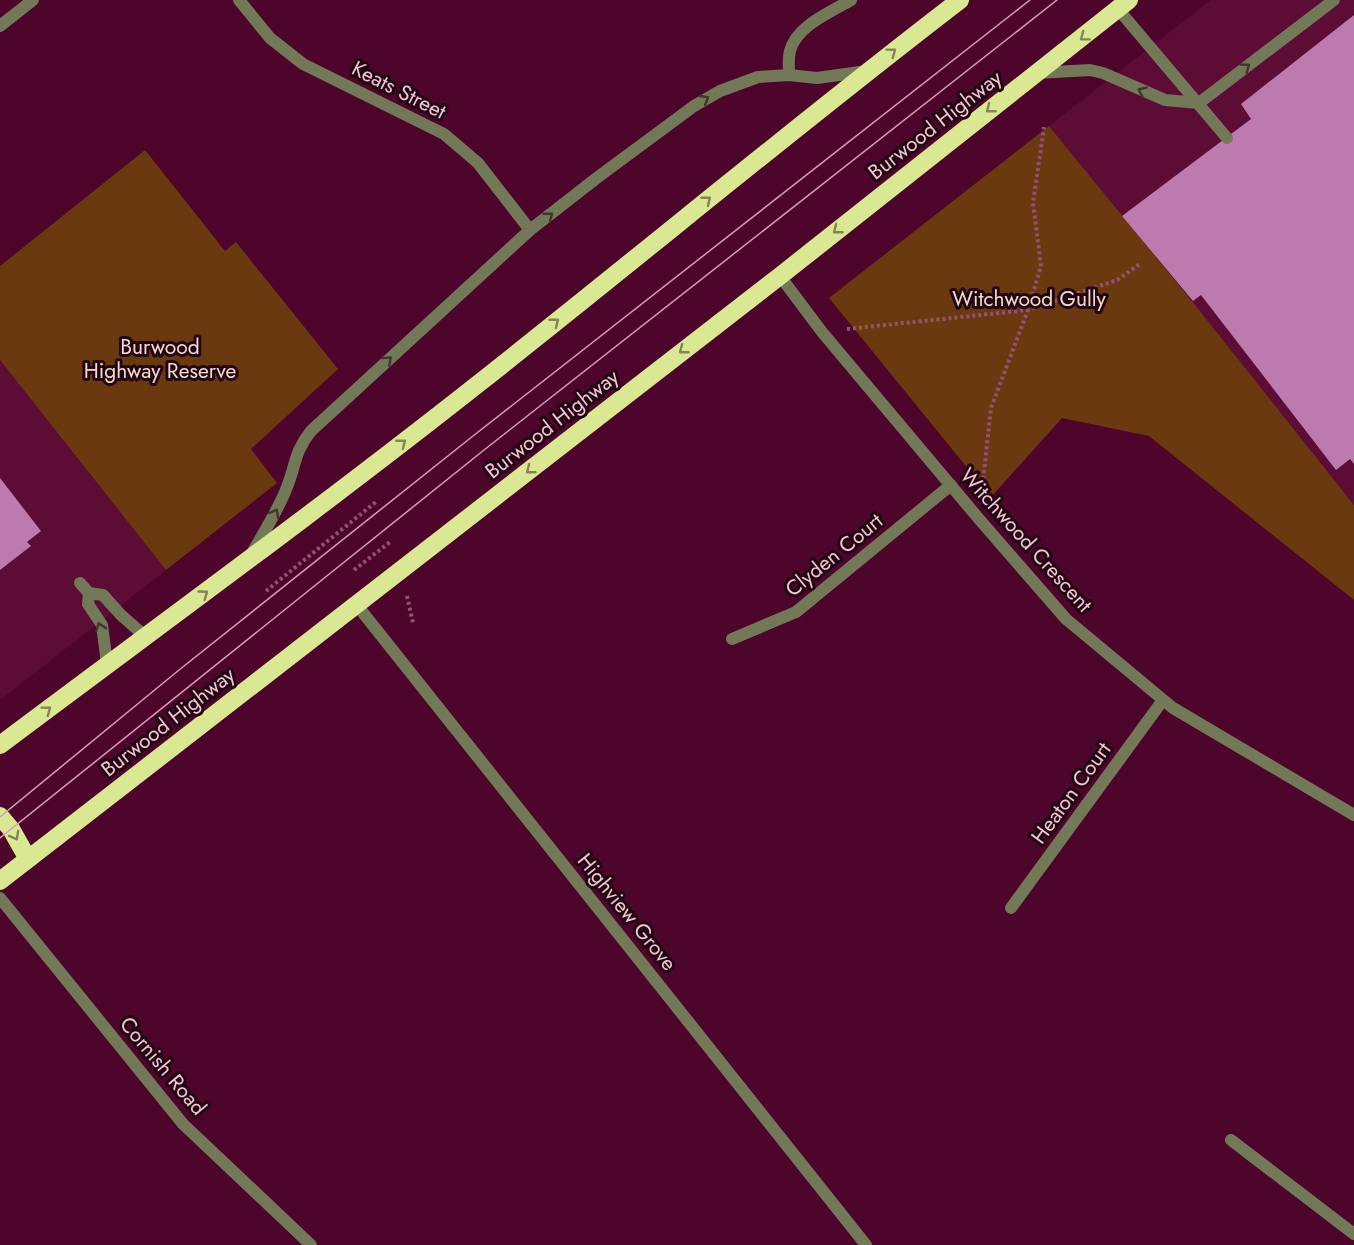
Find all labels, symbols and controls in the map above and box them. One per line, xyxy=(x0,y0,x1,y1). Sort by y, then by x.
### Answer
one-way arrow xyxy=(1080,29,1091,40)
one-way arrow xyxy=(886,48,897,59)
street label: Keats Street xyxy=(347,53,451,127)
street label: Burwood Highway xyxy=(862,63,1009,187)
one-way arrow xyxy=(1239,63,1250,74)
one-way arrow xyxy=(1138,86,1149,98)
one-way arrow xyxy=(699,95,709,107)
one-way arrow xyxy=(986,102,997,113)
one-way arrow xyxy=(700,196,711,207)
one-way arrow xyxy=(542,213,553,224)
one-way arrow xyxy=(833,223,844,234)
park label: Witchwood Gully xyxy=(952,284,1107,314)
one-way arrow xyxy=(548,319,559,330)
park label: Burwood Highway Reserve xyxy=(84,332,236,386)
one-way arrow xyxy=(679,343,690,354)
one-way arrow xyxy=(381,356,391,367)
street label: Burwood Highway xyxy=(479,362,626,486)
one-way arrow xyxy=(396,440,407,451)
street label: Witchwood Crescent xyxy=(953,461,1099,619)
one-way arrow xyxy=(525,463,536,474)
street label: Clyden Court xyxy=(779,506,889,604)
one-way arrow xyxy=(268,509,279,519)
one-way arrow xyxy=(197,590,208,601)
one-way arrow xyxy=(95,623,108,633)
street label: Burwood Highway xyxy=(95,660,242,784)
one-way arrow xyxy=(40,706,51,717)
street label: Heaton Court xyxy=(1024,736,1118,850)
one-way arrow xyxy=(8,830,19,841)
street label: Highview Grove xyxy=(570,847,684,977)
street label: Cornish Road xyxy=(113,1010,213,1122)

